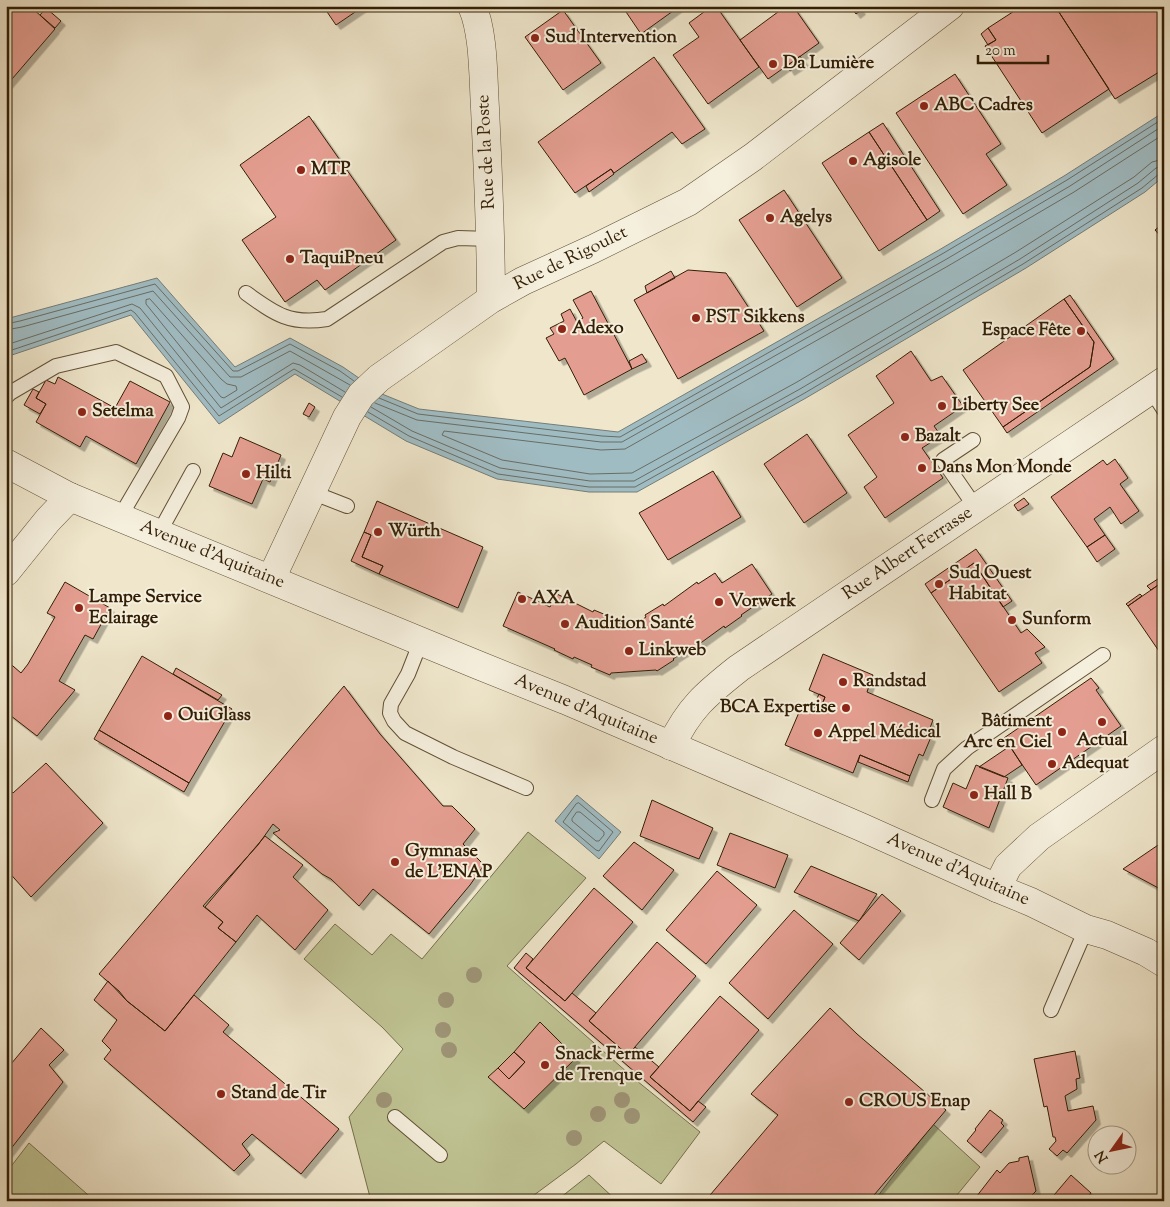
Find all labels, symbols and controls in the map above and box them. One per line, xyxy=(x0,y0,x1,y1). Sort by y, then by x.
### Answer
place label: Sud Intervention xyxy=(545,25,678,51)
marker: Sud Intervention xyxy=(529,32,541,44)
scale bar xyxy=(978,32,1048,64)
text: 20 m xyxy=(985,41,1016,62)
place label: Da Lumière xyxy=(783,51,875,77)
marker: Da Lumière xyxy=(767,58,779,70)
place label: ABC Cadres xyxy=(934,93,1033,119)
street label: Rue de la Poste xyxy=(471,94,503,210)
marker: ABC Cadres xyxy=(918,100,930,112)
place label: Agisole xyxy=(863,148,922,174)
marker: Agisole xyxy=(847,155,859,167)
place label: MTP xyxy=(311,157,350,183)
marker: MTP xyxy=(295,164,307,176)
place label: Agelys xyxy=(780,205,832,231)
marker: Agelys xyxy=(764,212,776,224)
street label: Rue de Rigoulet xyxy=(510,220,632,298)
place label: TaquiPneu xyxy=(300,246,384,272)
marker: TaquiPneu xyxy=(284,253,296,265)
place label: PST Sikkens xyxy=(706,305,805,331)
marker: PST Sikkens xyxy=(690,312,702,324)
place label: Adexo xyxy=(572,316,624,342)
place label: Espace Fête xyxy=(982,318,1072,344)
marker: Adexo xyxy=(556,323,568,335)
marker: Espace Fête xyxy=(1075,325,1087,337)
place label: Liberty See xyxy=(952,393,1040,419)
place label: Setelma xyxy=(92,399,154,425)
marker: Liberty See xyxy=(936,400,948,412)
marker: Setelma xyxy=(76,406,88,418)
place label: Bazalt xyxy=(915,424,962,450)
marker: Bazalt xyxy=(899,431,911,443)
place label: Dans Mon Monde xyxy=(932,455,1072,481)
place label: Hilti xyxy=(256,461,292,487)
marker: Dans Mon Monde xyxy=(916,462,928,474)
marker: Hilti xyxy=(240,468,252,480)
street label: Rue Albert Ferrasse xyxy=(838,501,978,607)
street label: Avenue d'Aquitaine xyxy=(136,514,288,596)
place label: Würth xyxy=(388,519,441,545)
marker: Würth xyxy=(372,526,384,538)
place label: Sud Ouest Habitat xyxy=(949,561,1032,608)
marker: Sud Ouest Habitat xyxy=(933,578,945,590)
place label: Lampe Service Eclairage xyxy=(89,585,203,632)
place label: AXA xyxy=(532,586,575,612)
place label: Vorwerk xyxy=(729,589,796,615)
marker: AXA xyxy=(516,593,528,605)
marker: Vorwerk xyxy=(713,596,725,608)
marker: Lampe Service Eclairage xyxy=(73,602,85,614)
place label: Sunform xyxy=(1022,607,1091,633)
place label: Audition Santé xyxy=(575,611,695,637)
marker: Sunform xyxy=(1006,614,1018,626)
marker: Audition Santé xyxy=(559,618,571,630)
place label: Linkweb xyxy=(639,638,706,664)
marker: Linkweb xyxy=(623,645,635,657)
street label: Avenue d'Aquitaine xyxy=(510,668,662,752)
place label: Randstad xyxy=(853,669,927,695)
marker: Randstad xyxy=(837,676,849,688)
place label: BCA Expertise xyxy=(720,695,837,721)
marker: BCA Expertise xyxy=(840,702,852,714)
place label: OuiGlass xyxy=(178,703,251,729)
place label: Bâtiment Arc en Ciel xyxy=(964,709,1053,756)
marker: OuiGlass xyxy=(162,710,174,722)
marker: Actual xyxy=(1096,716,1108,728)
place label: Appel Médical xyxy=(828,720,942,746)
marker: Bâtiment Arc en Ciel xyxy=(1056,726,1068,738)
marker: Appel Médical xyxy=(812,727,824,739)
place label: Actual xyxy=(1076,728,1129,754)
place label: Adequat xyxy=(1062,751,1129,777)
marker: Adequat xyxy=(1046,758,1058,770)
place label: Hall B xyxy=(984,782,1032,808)
marker: Hall B xyxy=(968,789,980,801)
street label: Avenue d'Aquitaine xyxy=(882,827,1034,913)
place label: Gymnase de L'ENAP xyxy=(405,839,492,886)
marker: Gymnase de L'ENAP xyxy=(389,856,401,868)
place label: Snack Ferme de Trenque xyxy=(555,1042,655,1089)
marker: Snack Ferme de Trenque xyxy=(539,1059,551,1071)
place label: Stand de Tir xyxy=(231,1081,327,1107)
marker: Stand de Tir xyxy=(215,1088,227,1100)
place label: CROUS Enap xyxy=(859,1089,970,1115)
marker: CROUS Enap xyxy=(843,1096,855,1108)
north arrow xyxy=(1088,1124,1138,1174)
text: N xyxy=(1091,1146,1114,1166)

